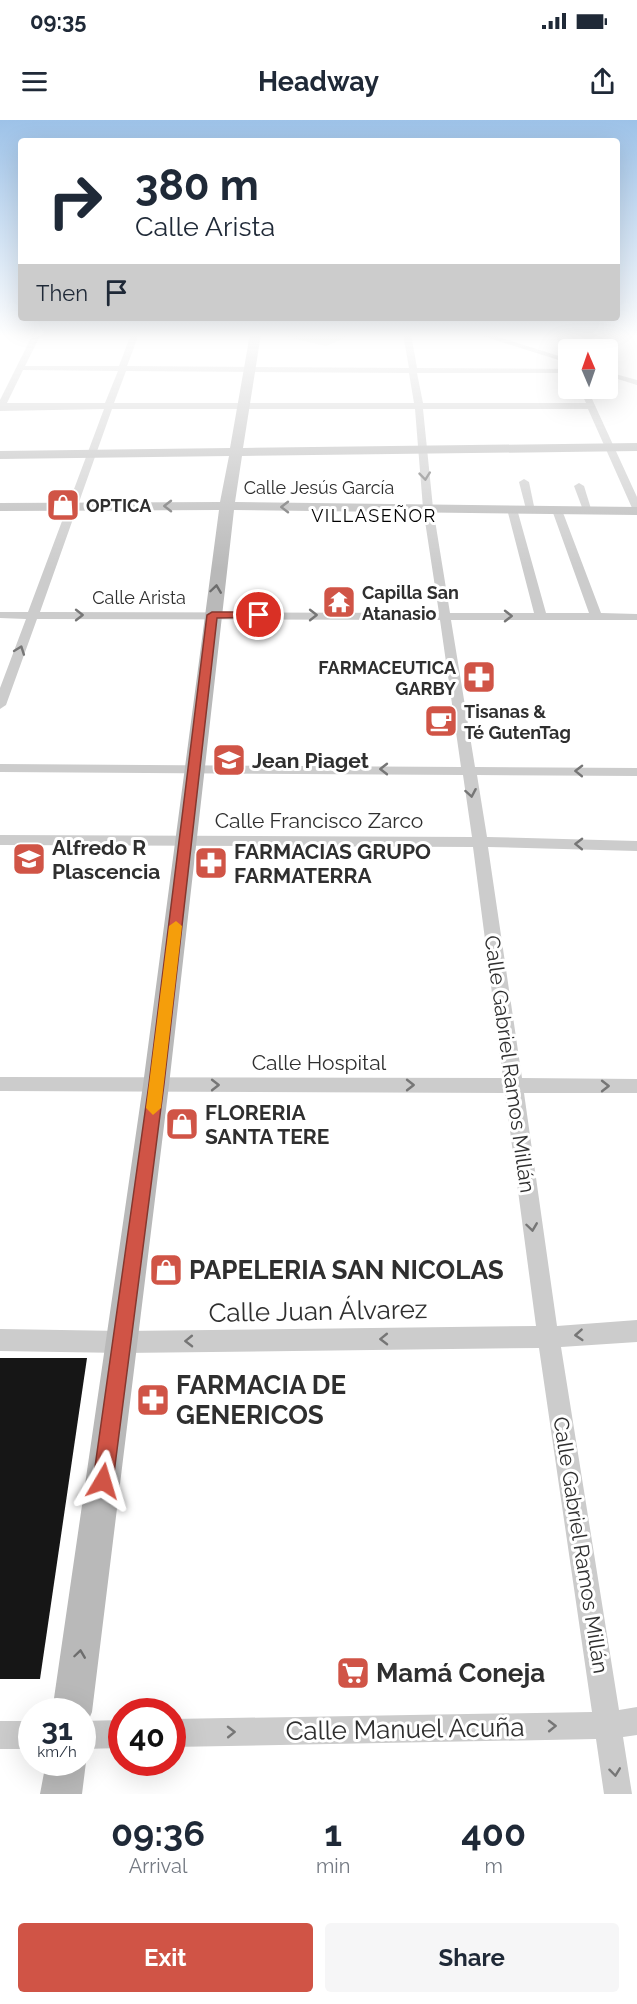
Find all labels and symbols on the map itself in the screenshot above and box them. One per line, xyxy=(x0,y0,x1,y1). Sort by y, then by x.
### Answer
north arrow xyxy=(558,339,618,399)
one-way arrow xyxy=(418,471,431,480)
street label: Calle Jesús García xyxy=(244,477,394,498)
shop icon: OPTICA xyxy=(45,487,81,523)
place label: OPTICA xyxy=(86,495,152,516)
one-way arrow xyxy=(164,500,173,512)
one-way arrow xyxy=(280,501,289,513)
district label: VILLASEÑOR xyxy=(311,505,437,526)
place label: Capilla San Atanasio xyxy=(362,582,459,624)
one-way arrow xyxy=(209,584,221,593)
temple icon: Capilla San Atanasio xyxy=(321,584,357,620)
street label: Calle Arista xyxy=(92,587,186,608)
pin xyxy=(233,589,284,640)
one-way arrow xyxy=(75,609,84,621)
one-way arrow xyxy=(308,609,317,621)
one-way arrow xyxy=(503,610,512,622)
one-way arrow xyxy=(13,646,25,657)
place label: FARMACEUTICA GARBY xyxy=(318,657,457,699)
pharmacy icon: FARMACEUTICA GARBY xyxy=(461,659,497,695)
place label: Tisanas & Té GutenTag xyxy=(464,701,571,743)
cafe icon: Tisanas & Té GutenTag xyxy=(423,703,459,739)
school or university icon: Jean Piaget xyxy=(211,742,247,778)
place label: Jean Piaget xyxy=(252,748,369,773)
one-way arrow xyxy=(379,763,388,775)
one-way arrow xyxy=(574,765,583,777)
one-way arrow xyxy=(464,788,477,798)
street label: Calle Francisco Zarco xyxy=(215,808,423,833)
place label: Alfredo R Plascencia xyxy=(52,835,160,884)
one-way arrow xyxy=(574,838,583,851)
place label: FARMACIAS GRUPO FARMATERRA xyxy=(234,839,431,888)
school or university icon: Alfredo R Plascencia xyxy=(11,841,47,877)
pharmacy icon: FARMACIAS GRUPO FARMATERRA xyxy=(193,845,229,881)
street label: Calle Gabriel Ramos Millán xyxy=(480,934,540,1194)
street label: Calle Hospital xyxy=(252,1050,387,1075)
one-way arrow xyxy=(210,1079,219,1091)
one-way arrow xyxy=(405,1079,414,1091)
one-way arrow xyxy=(600,1080,609,1092)
place label: FLORERIA SANTA TERE xyxy=(205,1100,329,1149)
shop icon: FLORERIA SANTA TERE xyxy=(164,1106,200,1142)
one-way arrow xyxy=(525,1222,537,1231)
shop icon: PAPELERIA SAN NICOLAS xyxy=(148,1252,184,1288)
place label: PAPELERIA SAN NICOLAS xyxy=(189,1255,504,1285)
street label: Calle Juan Álvarez xyxy=(208,1294,428,1328)
one-way arrow xyxy=(574,1328,583,1341)
one-way arrow xyxy=(379,1333,388,1345)
one-way arrow xyxy=(184,1335,193,1347)
place label: FARMACIA DE GENERICOS xyxy=(176,1370,346,1430)
pharmacy icon: FARMACIA DE GENERICOS xyxy=(135,1382,171,1418)
street label: Calle Gabriel Ramos Millán xyxy=(548,1415,614,1675)
position arrow xyxy=(71,1449,135,1513)
one-way arrow xyxy=(74,1649,86,1658)
supermarket icon: Mamá Coneja xyxy=(335,1655,371,1691)
place label: Mamá Coneja xyxy=(376,1658,545,1688)
speed limit sign: 40 xyxy=(108,1698,186,1776)
street label: Calle Manuel Acuña xyxy=(285,1712,525,1746)
one-way arrow xyxy=(547,1720,556,1732)
one-way arrow xyxy=(226,1726,235,1738)
one-way arrow xyxy=(609,1768,621,1777)

